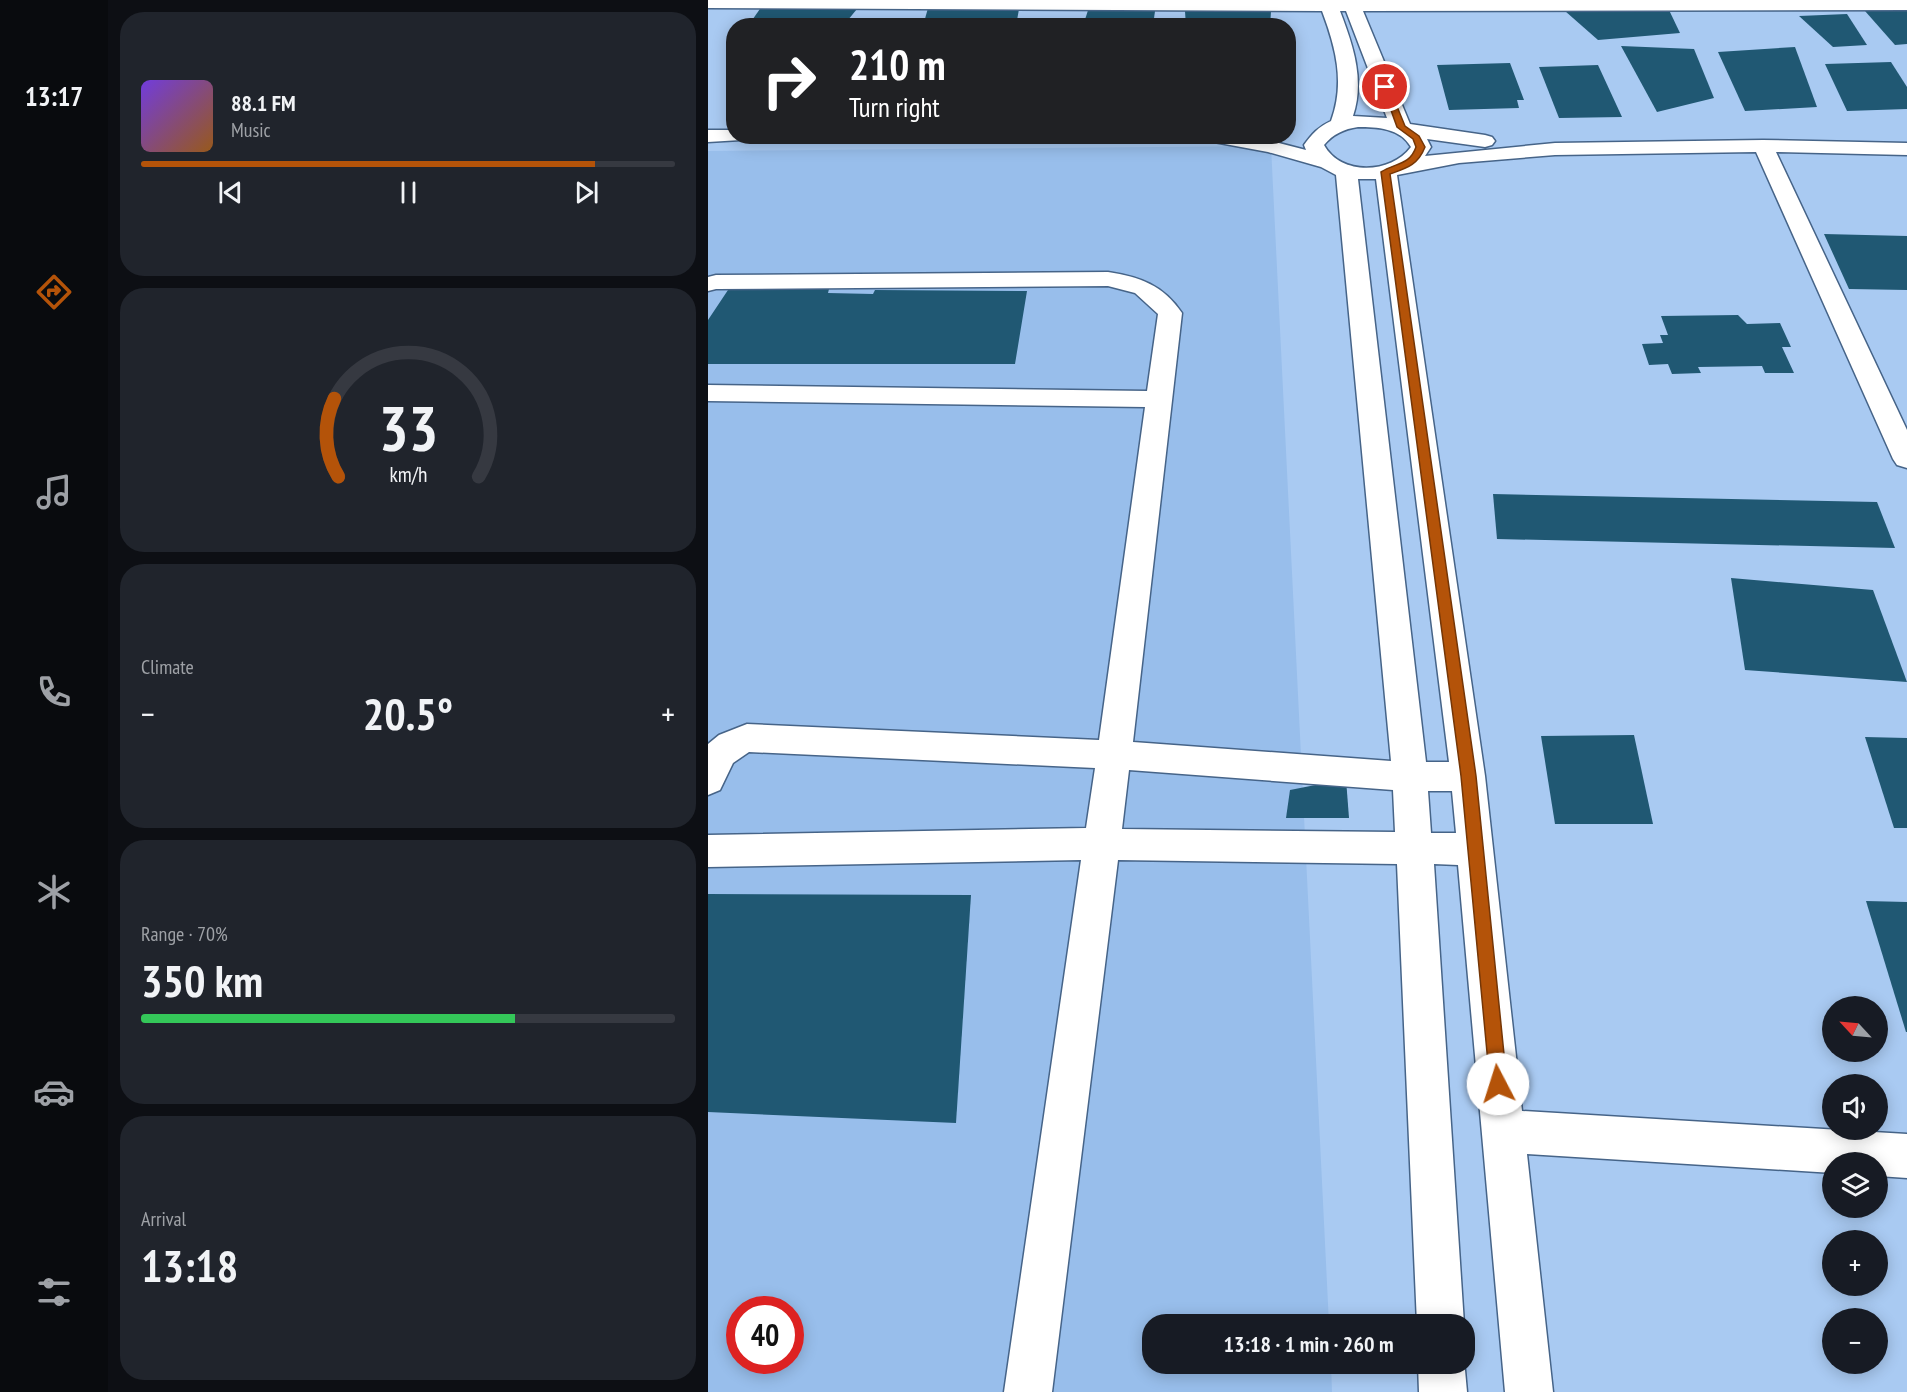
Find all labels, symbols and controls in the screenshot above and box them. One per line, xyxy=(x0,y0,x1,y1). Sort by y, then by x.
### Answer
text: 210 m xyxy=(849,37,946,92)
icon: right xyxy=(750,42,828,120)
pin xyxy=(1359,61,1410,112)
icon: arrive xyxy=(1368,70,1401,103)
text: 13:17 xyxy=(25,79,83,113)
text: 88.1 FM xyxy=(231,89,296,117)
text: Turn right xyxy=(849,90,940,124)
text: Music xyxy=(231,117,271,143)
icon: previous xyxy=(214,176,247,209)
icon: pause xyxy=(392,176,425,209)
icon: next xyxy=(570,176,603,209)
icon: directions xyxy=(33,271,75,313)
text: 33 xyxy=(378,387,438,468)
text: km/h xyxy=(389,460,427,488)
icon: music xyxy=(33,471,75,513)
text: Climate xyxy=(141,654,194,680)
icon: phone xyxy=(33,671,75,713)
text: 20.5° xyxy=(363,684,453,742)
text: − xyxy=(141,692,155,735)
text: + xyxy=(661,692,675,735)
icon: climate xyxy=(33,871,75,913)
text: Range · 70% xyxy=(141,921,228,947)
text: 350 km xyxy=(141,951,263,1009)
north arrow xyxy=(1822,996,1888,1062)
map controls xyxy=(1822,996,1888,1374)
position arrow xyxy=(1466,1052,1530,1116)
icon: car xyxy=(33,1071,75,1113)
button: sound xyxy=(1822,1074,1888,1140)
button: layers xyxy=(1822,1152,1888,1218)
text: Arrival xyxy=(141,1206,186,1232)
button: + xyxy=(1822,1230,1888,1296)
text: 13:18 xyxy=(141,1236,238,1294)
icon: filters xyxy=(33,1271,75,1313)
speed limit sign: 40 xyxy=(726,1296,804,1374)
button: − xyxy=(1822,1308,1888,1374)
text: 13:18 · 1 min · 260 m xyxy=(1223,1330,1394,1358)

